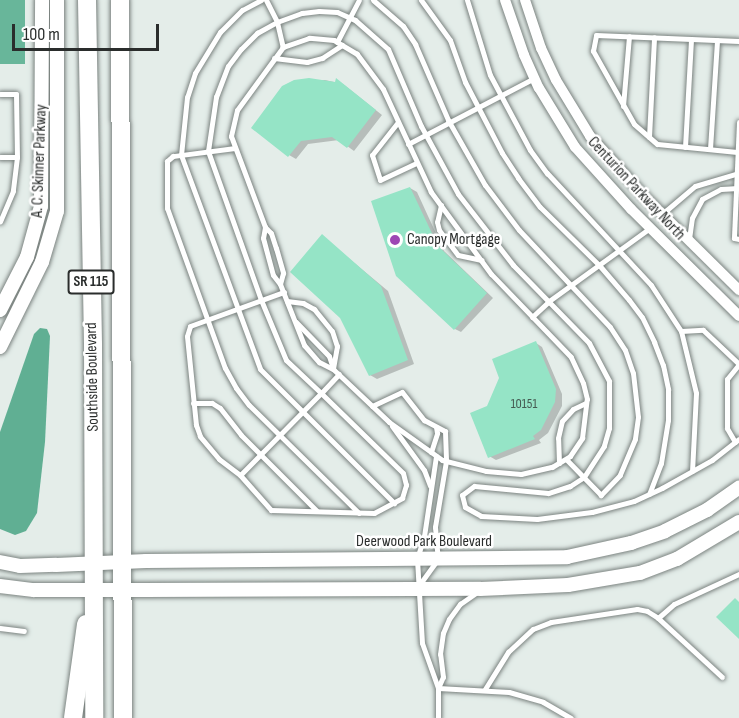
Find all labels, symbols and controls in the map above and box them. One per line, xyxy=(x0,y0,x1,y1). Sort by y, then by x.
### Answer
scale bar xyxy=(15,12,162,50)
text: 100 m xyxy=(23,24,60,45)
street label: A. C. Skinner Parkway xyxy=(28,104,52,218)
street label: Centurion Parkway North xyxy=(583,133,689,245)
place label: Canopy Mortgage xyxy=(407,230,500,250)
marker: Canopy Mortgage xyxy=(388,233,402,247)
road number: SR 115 xyxy=(67,270,115,294)
street label: Southside Boulevard xyxy=(82,322,104,432)
house number: 10151 xyxy=(511,396,537,412)
street label: Deerwood Park Boulevard xyxy=(356,532,492,552)

